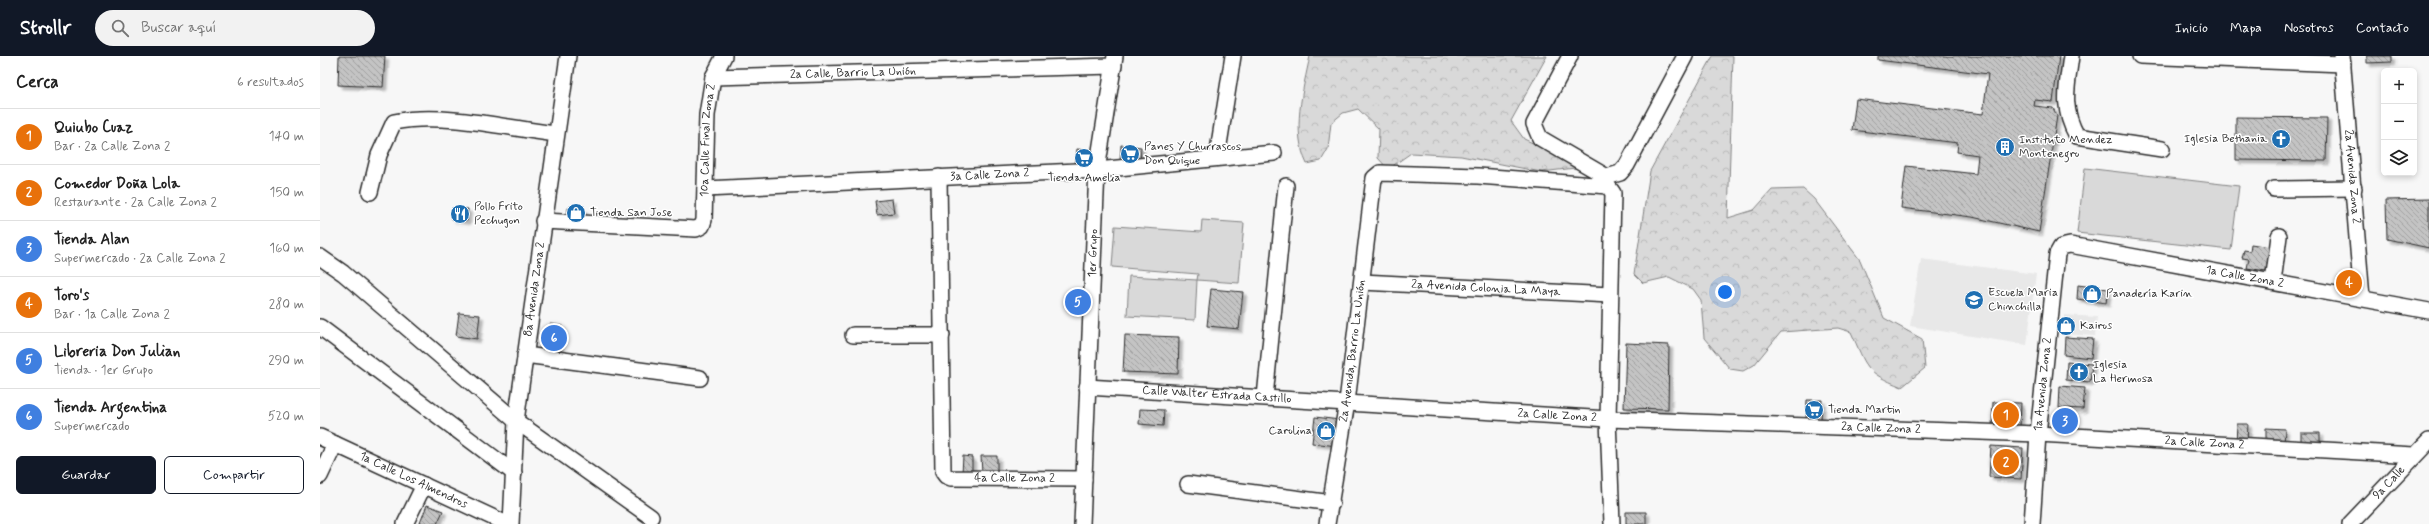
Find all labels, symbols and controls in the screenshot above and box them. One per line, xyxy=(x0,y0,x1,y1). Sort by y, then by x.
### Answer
search box xyxy=(95,10,375,46)
text: Strollr xyxy=(20,16,71,41)
icon: search xyxy=(109,17,131,39)
text: Buscar aquí xyxy=(141,18,216,38)
text: Inicio xyxy=(2175,19,2208,37)
text: Mapa xyxy=(2230,19,2262,37)
text: Nosotros xyxy=(2284,19,2334,37)
text: Contacto xyxy=(2356,19,2409,37)
street label: 2a Calle, Barrio La Unión xyxy=(790,63,916,83)
map controls xyxy=(2381,68,2417,176)
button: + xyxy=(2381,68,2417,104)
text: Cerca xyxy=(16,71,59,93)
text: 6 resultados xyxy=(237,74,304,91)
street label: 10a Calle Final Zona 2 xyxy=(697,83,720,197)
button: − xyxy=(2381,104,2417,140)
text: Quiubo Cuaz xyxy=(54,118,133,138)
text: 1 xyxy=(26,128,32,145)
text: 140 m xyxy=(269,128,304,145)
church icon: Iglesia Bethania xyxy=(2270,128,2292,150)
street label: 2a Avenida Zona 2 xyxy=(2340,129,2364,224)
place label: Iglesia Bethania xyxy=(2184,131,2268,147)
place label: Instituto Mendez Montenegro xyxy=(2019,132,2113,163)
building icon: Instituto Mendez Montenegro xyxy=(1994,136,2016,158)
text: Bar · 2a Calle Zona 2 xyxy=(54,138,170,155)
place label: Panes Y Churrascos Don Quique xyxy=(1144,139,1241,169)
button: layers xyxy=(2381,140,2417,176)
supermarket icon: Panes Y Churrascos Don Quique xyxy=(1119,143,1141,165)
supermarket icon: Tienda Amelia xyxy=(1073,147,1095,169)
street label: 3a Calle Zona 2 xyxy=(950,165,1030,185)
place label: Tienda Amelia xyxy=(1047,170,1121,186)
text: Comedor Doña Lola xyxy=(54,174,180,194)
text: 2 xyxy=(26,184,32,201)
text: 150 m xyxy=(270,184,304,201)
text: Restaurante · 2a Calle Zona 2 xyxy=(54,194,217,211)
place label: Pollo Frito Pechugon xyxy=(474,199,523,229)
shop icon: Tienda San Jose xyxy=(565,202,587,224)
restaurant icon: Pollo Frito Pechugon xyxy=(449,203,471,225)
place label: Tienda San Jose xyxy=(590,205,673,221)
street label: 1er Grupo xyxy=(1084,229,1102,278)
text: Tienda Alan xyxy=(54,230,130,250)
text: 3 xyxy=(26,240,32,257)
text: 160 m xyxy=(269,240,304,257)
street label: 8a Avenida Zona 2 xyxy=(520,241,549,338)
text: Supermercado · 2a Calle Zona 2 xyxy=(54,250,226,267)
street label: 1a Calle Zona 2 xyxy=(2204,262,2285,292)
pin: 4 xyxy=(2336,268,2362,298)
street label: 2a Avenida Colonia La Maya xyxy=(1411,277,1562,300)
street label: 2a Avenida, Barrio La Unión xyxy=(1336,279,1370,423)
your location xyxy=(1715,282,1735,302)
shop icon: Panadería Karin xyxy=(2081,283,2103,305)
place label: Escuela Maria Chinchilla xyxy=(1988,285,2058,315)
text: Toro's xyxy=(54,286,89,306)
place label: Panadería Karin xyxy=(2106,286,2193,302)
pin: 5 xyxy=(1065,287,1091,317)
school or university icon: Escuela Maria Chinchilla xyxy=(1963,289,1985,311)
text: 4 xyxy=(25,296,33,313)
text: 280 m xyxy=(269,296,304,313)
text: Bar · 1a Calle Zona 2 xyxy=(54,306,170,323)
shop icon: Kairos xyxy=(2055,315,2077,337)
place label: Kairos xyxy=(2080,318,2113,334)
pin: 6 xyxy=(541,323,567,353)
street label: 1a Avenida Zona 2 xyxy=(2030,337,2056,432)
text: Libreria Don Julian xyxy=(54,342,180,362)
text: 5 xyxy=(25,352,33,369)
text: 290 m xyxy=(268,352,304,369)
place label: Iglesia La Hermosa xyxy=(2093,357,2153,387)
church icon: Iglesia La Hermosa xyxy=(2068,361,2090,383)
text: Tienda · 1er Grupo xyxy=(54,362,153,379)
street label: Calle Walter Estrada Castillo xyxy=(1142,382,1292,408)
text: Tienda Argentina xyxy=(54,398,167,418)
supermarket icon: Tienda Martin xyxy=(1803,399,1825,421)
pin: 1 xyxy=(1993,400,2019,430)
place label: Tienda Martin xyxy=(1828,402,1901,418)
street label: 2a Calle Zona 2 xyxy=(1517,405,1597,426)
pin: 3 xyxy=(2052,406,2078,436)
text: 6 xyxy=(26,408,32,425)
text: 520 m xyxy=(268,408,304,425)
text: Supermercado xyxy=(54,418,130,435)
street label: 2a Calle Zona 2 xyxy=(1841,419,1921,438)
shop icon: Carolina xyxy=(1315,420,1337,442)
place label: Carolina xyxy=(1268,423,1312,439)
street label: 2a Calle Zona 2 xyxy=(2164,433,2245,454)
pin: 2 xyxy=(1993,447,2019,477)
street label: 1a Calle Los Almendros xyxy=(357,448,471,513)
button: Guardar xyxy=(16,456,156,494)
button: Compartir xyxy=(164,456,304,494)
street label: 9a Calle xyxy=(2369,462,2409,503)
street label: 4a Calle Zona 2 xyxy=(974,470,1055,487)

